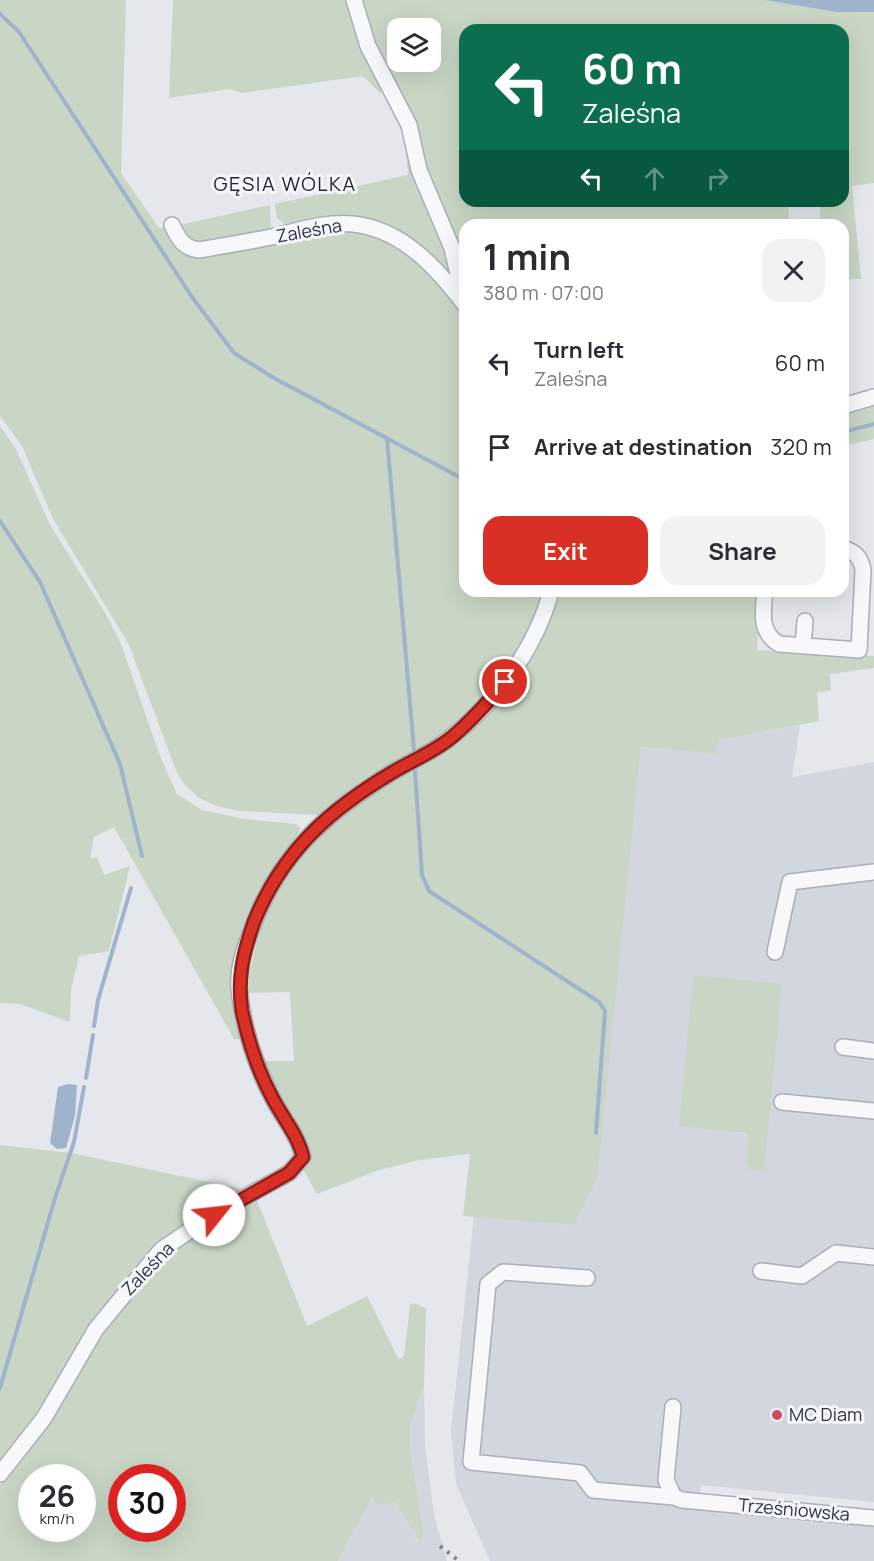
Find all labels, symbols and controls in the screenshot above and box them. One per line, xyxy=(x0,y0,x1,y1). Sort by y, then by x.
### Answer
map controls xyxy=(387,18,441,72)
button: layers xyxy=(387,18,441,72)
text: 60 m xyxy=(582,39,682,97)
icon: left xyxy=(483,48,561,126)
text: Zaleśna xyxy=(582,94,681,131)
icon: left xyxy=(575,162,608,195)
icon: ahead xyxy=(638,162,671,195)
icon: right xyxy=(701,162,734,195)
district label: GĘSIA WÓLKA xyxy=(213,170,357,197)
street label: Zaleśna xyxy=(274,212,343,248)
text: 1 min xyxy=(483,232,571,281)
button: close xyxy=(762,239,825,302)
text: 380 m · 07:00 xyxy=(483,279,604,306)
text: Turn left xyxy=(534,335,624,365)
icon: left xyxy=(483,347,516,380)
text: 60 m xyxy=(775,348,825,378)
text: Zaleśna xyxy=(534,365,607,392)
icon: arrive xyxy=(483,431,516,464)
text: Arrive at destination xyxy=(534,432,752,462)
text: 320 m xyxy=(770,432,832,462)
button: Exit xyxy=(483,516,648,585)
button: Share xyxy=(660,516,825,585)
pin xyxy=(479,656,530,707)
icon: arrive xyxy=(488,665,521,698)
position arrow xyxy=(182,1183,246,1247)
street label: Zaleśna xyxy=(116,1236,179,1300)
place label: MC Diam xyxy=(789,1402,862,1426)
marker: MC Diam xyxy=(770,1408,784,1422)
speed limit sign: 30 xyxy=(108,1464,186,1542)
text: 26 xyxy=(39,1475,75,1516)
street label: Trześniowska xyxy=(737,1492,851,1526)
text: km/h xyxy=(40,1508,74,1529)

